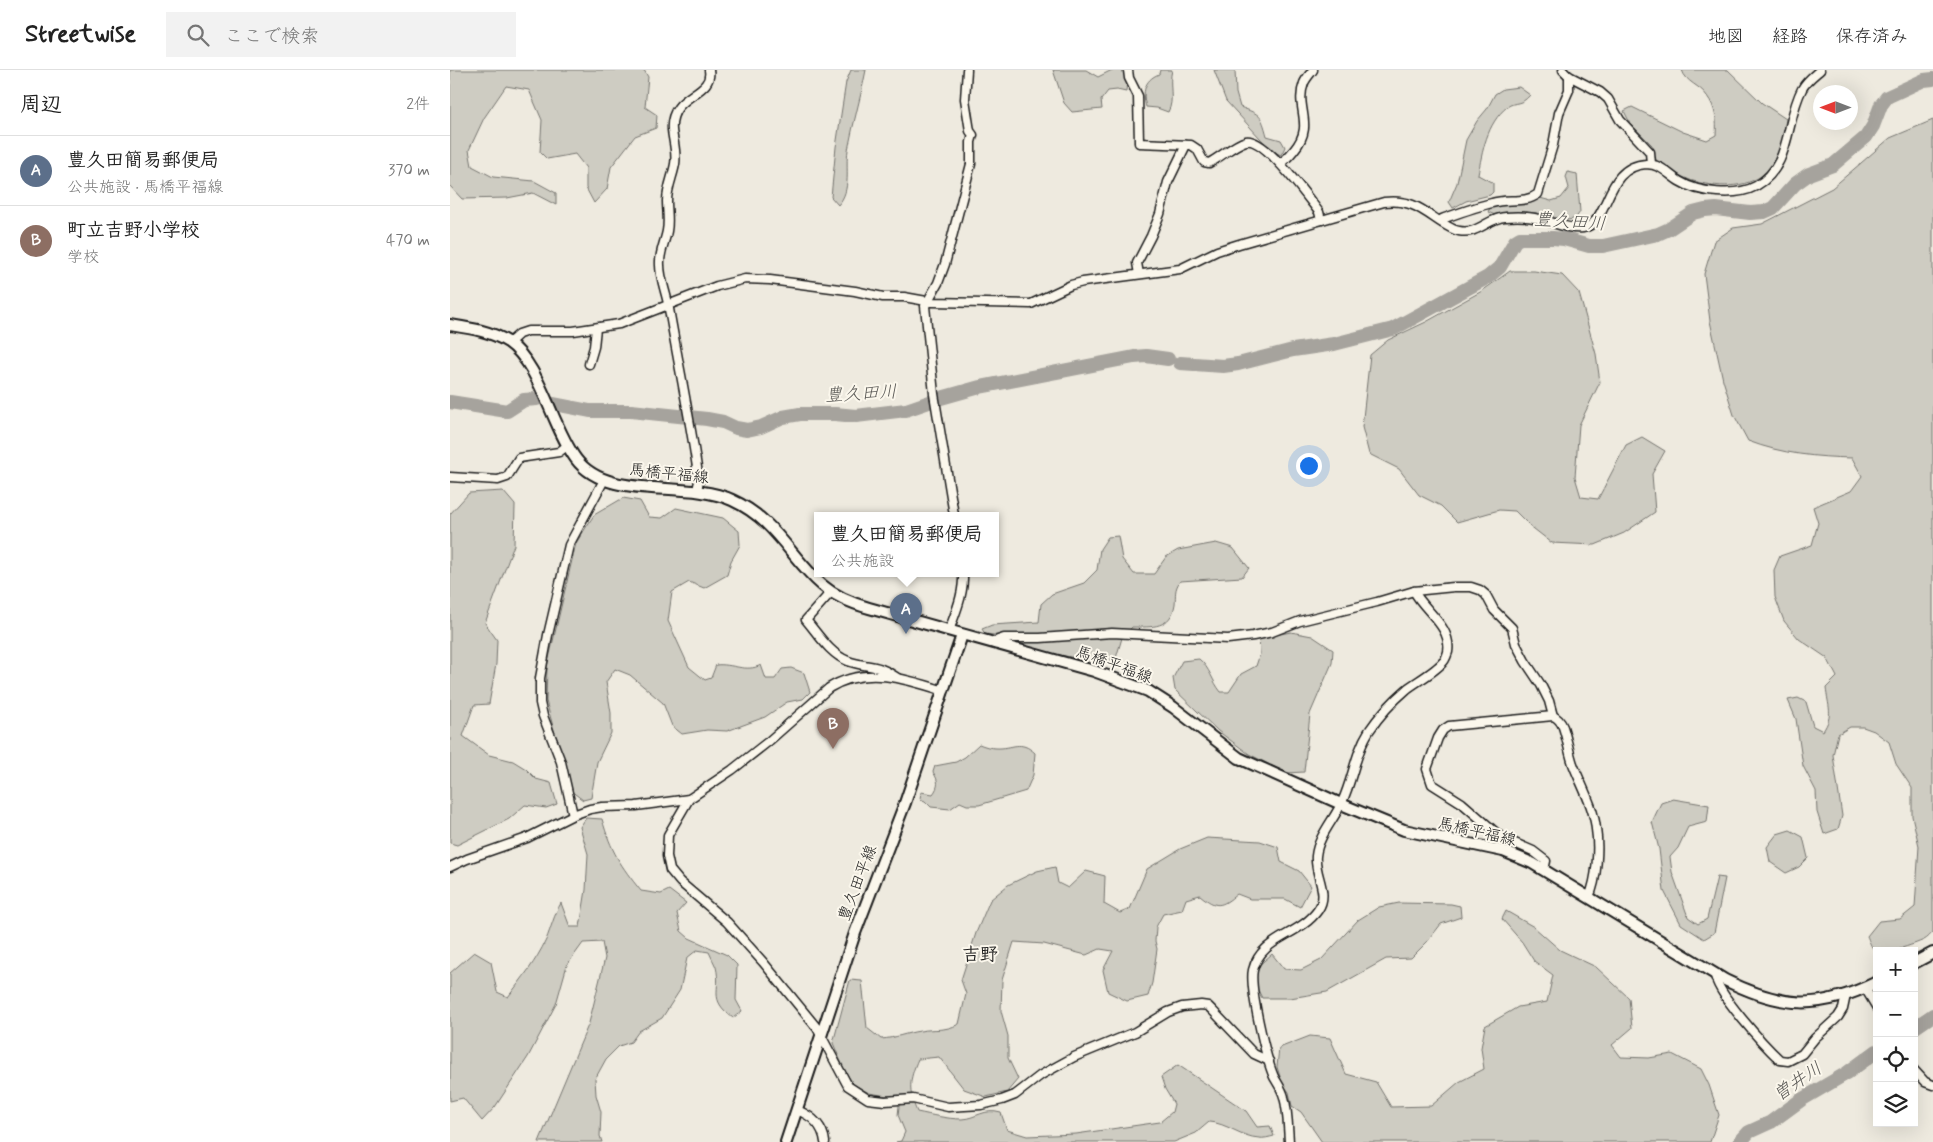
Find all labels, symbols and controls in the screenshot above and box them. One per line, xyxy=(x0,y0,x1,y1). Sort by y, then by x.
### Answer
search box xyxy=(166,12,516,57)
text: Streetwise xyxy=(25,19,136,50)
icon: search xyxy=(184,21,212,49)
text: ここで検索 xyxy=(224,24,319,49)
text: 地図 xyxy=(1708,25,1744,49)
text: 経路 xyxy=(1772,25,1808,49)
text: 保存済み xyxy=(1836,25,1908,49)
north arrow xyxy=(1813,85,1858,130)
text: 周辺 xyxy=(20,91,62,119)
text: 2件 xyxy=(406,94,430,115)
text: 豊久田簡易郵便局 xyxy=(67,148,219,173)
text: A xyxy=(31,160,41,181)
text: 370 m xyxy=(388,160,430,181)
text: 公共施設 · 馬橋平福線 xyxy=(67,177,223,198)
water label: 豊久田川 xyxy=(1533,208,1607,236)
text: 町立吉野小学校 xyxy=(67,218,200,243)
text: B xyxy=(31,230,41,251)
text: 470 m xyxy=(386,230,430,251)
text: 学校 xyxy=(67,247,99,268)
water label: 豊久田川 xyxy=(824,380,898,408)
your location xyxy=(1296,453,1322,479)
street label: 馬橋平福線 xyxy=(628,459,710,489)
popup xyxy=(814,512,999,577)
text: 豊久田簡易郵便局 xyxy=(830,522,983,547)
text: 公共施設 xyxy=(830,551,895,572)
pin: A xyxy=(890,593,922,634)
street label: 馬橋平福線 xyxy=(1073,641,1155,689)
pin: B xyxy=(817,708,849,749)
street label: 馬橋平福線 xyxy=(1436,813,1518,851)
street label: 豊久田平線 xyxy=(834,842,882,924)
district label: 吉野 xyxy=(962,943,998,967)
map controls xyxy=(1873,947,1918,1127)
button: + xyxy=(1873,947,1918,992)
button: − xyxy=(1873,992,1918,1037)
button: locate xyxy=(1873,1037,1918,1082)
water label: 曽井川 xyxy=(1769,1057,1827,1107)
button: layers xyxy=(1873,1082,1918,1127)

